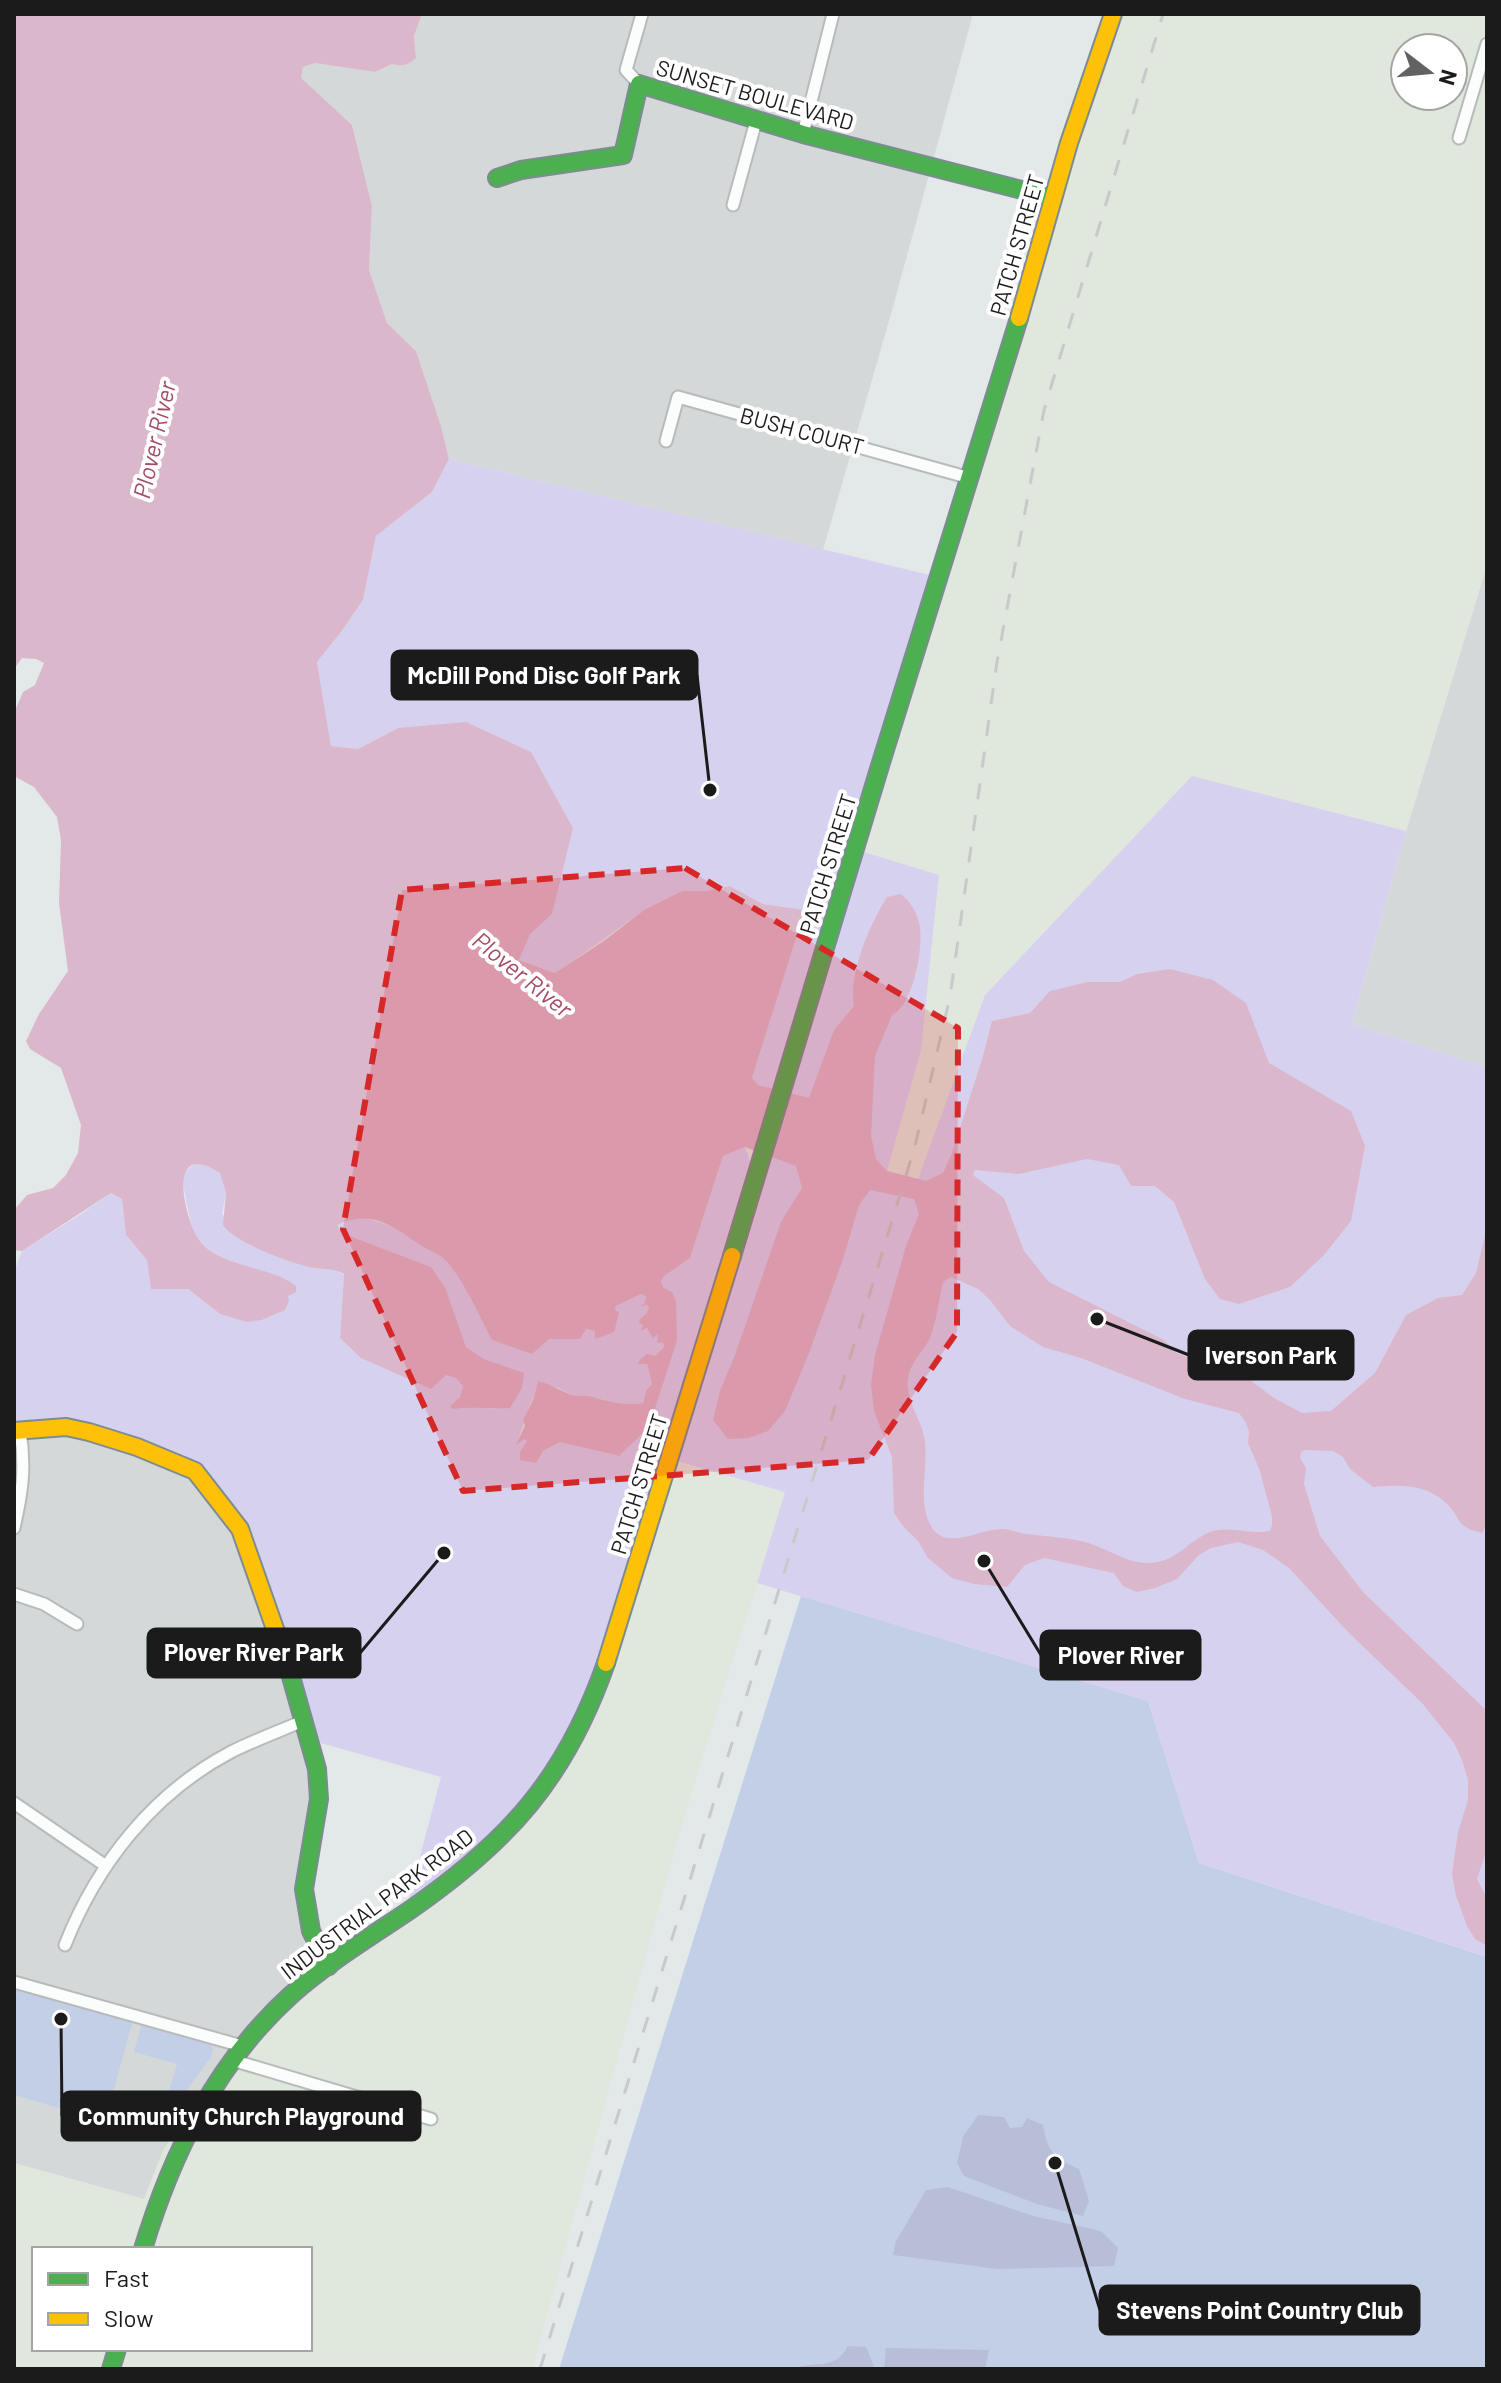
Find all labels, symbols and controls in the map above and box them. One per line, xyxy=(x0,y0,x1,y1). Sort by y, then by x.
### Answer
north arrow xyxy=(1389,32,1469,112)
street label: SUNSET BOULEVARD xyxy=(654,53,857,135)
text: N xyxy=(1435,67,1464,88)
street label: PATCH STREET xyxy=(983,171,1049,318)
water label: Plover River xyxy=(126,377,181,501)
street label: BUSH COURT xyxy=(738,401,867,459)
callout: McDill Pond Disc Golf Park xyxy=(392,651,697,699)
text: McDill Pond Disc Golf Park xyxy=(407,660,681,689)
street label: PATCH STREET xyxy=(793,790,861,937)
water label: Plover River xyxy=(467,925,580,1024)
callout: Iverson Park xyxy=(1189,1331,1353,1379)
text: Iverson Park xyxy=(1205,1340,1337,1369)
street label: PATCH STREET xyxy=(604,1410,672,1557)
callout: Plover River Park xyxy=(148,1629,360,1677)
callout: Plover River xyxy=(1041,1631,1200,1679)
text: Plover River Park xyxy=(164,1637,344,1666)
text: Plover River xyxy=(1058,1640,1184,1669)
street label: INDUSTRIAL PARK ROAD xyxy=(275,1823,478,1984)
callout: Community Church Playground xyxy=(62,2092,420,2140)
text: Community Church Playground xyxy=(78,2101,404,2130)
legend xyxy=(32,2247,312,2351)
text: Fast xyxy=(104,2263,149,2292)
callout: Stevens Point Country Club xyxy=(1100,2286,1419,2334)
text: Stevens Point Country Club xyxy=(1116,2295,1404,2324)
text: Slow xyxy=(104,2303,153,2332)

